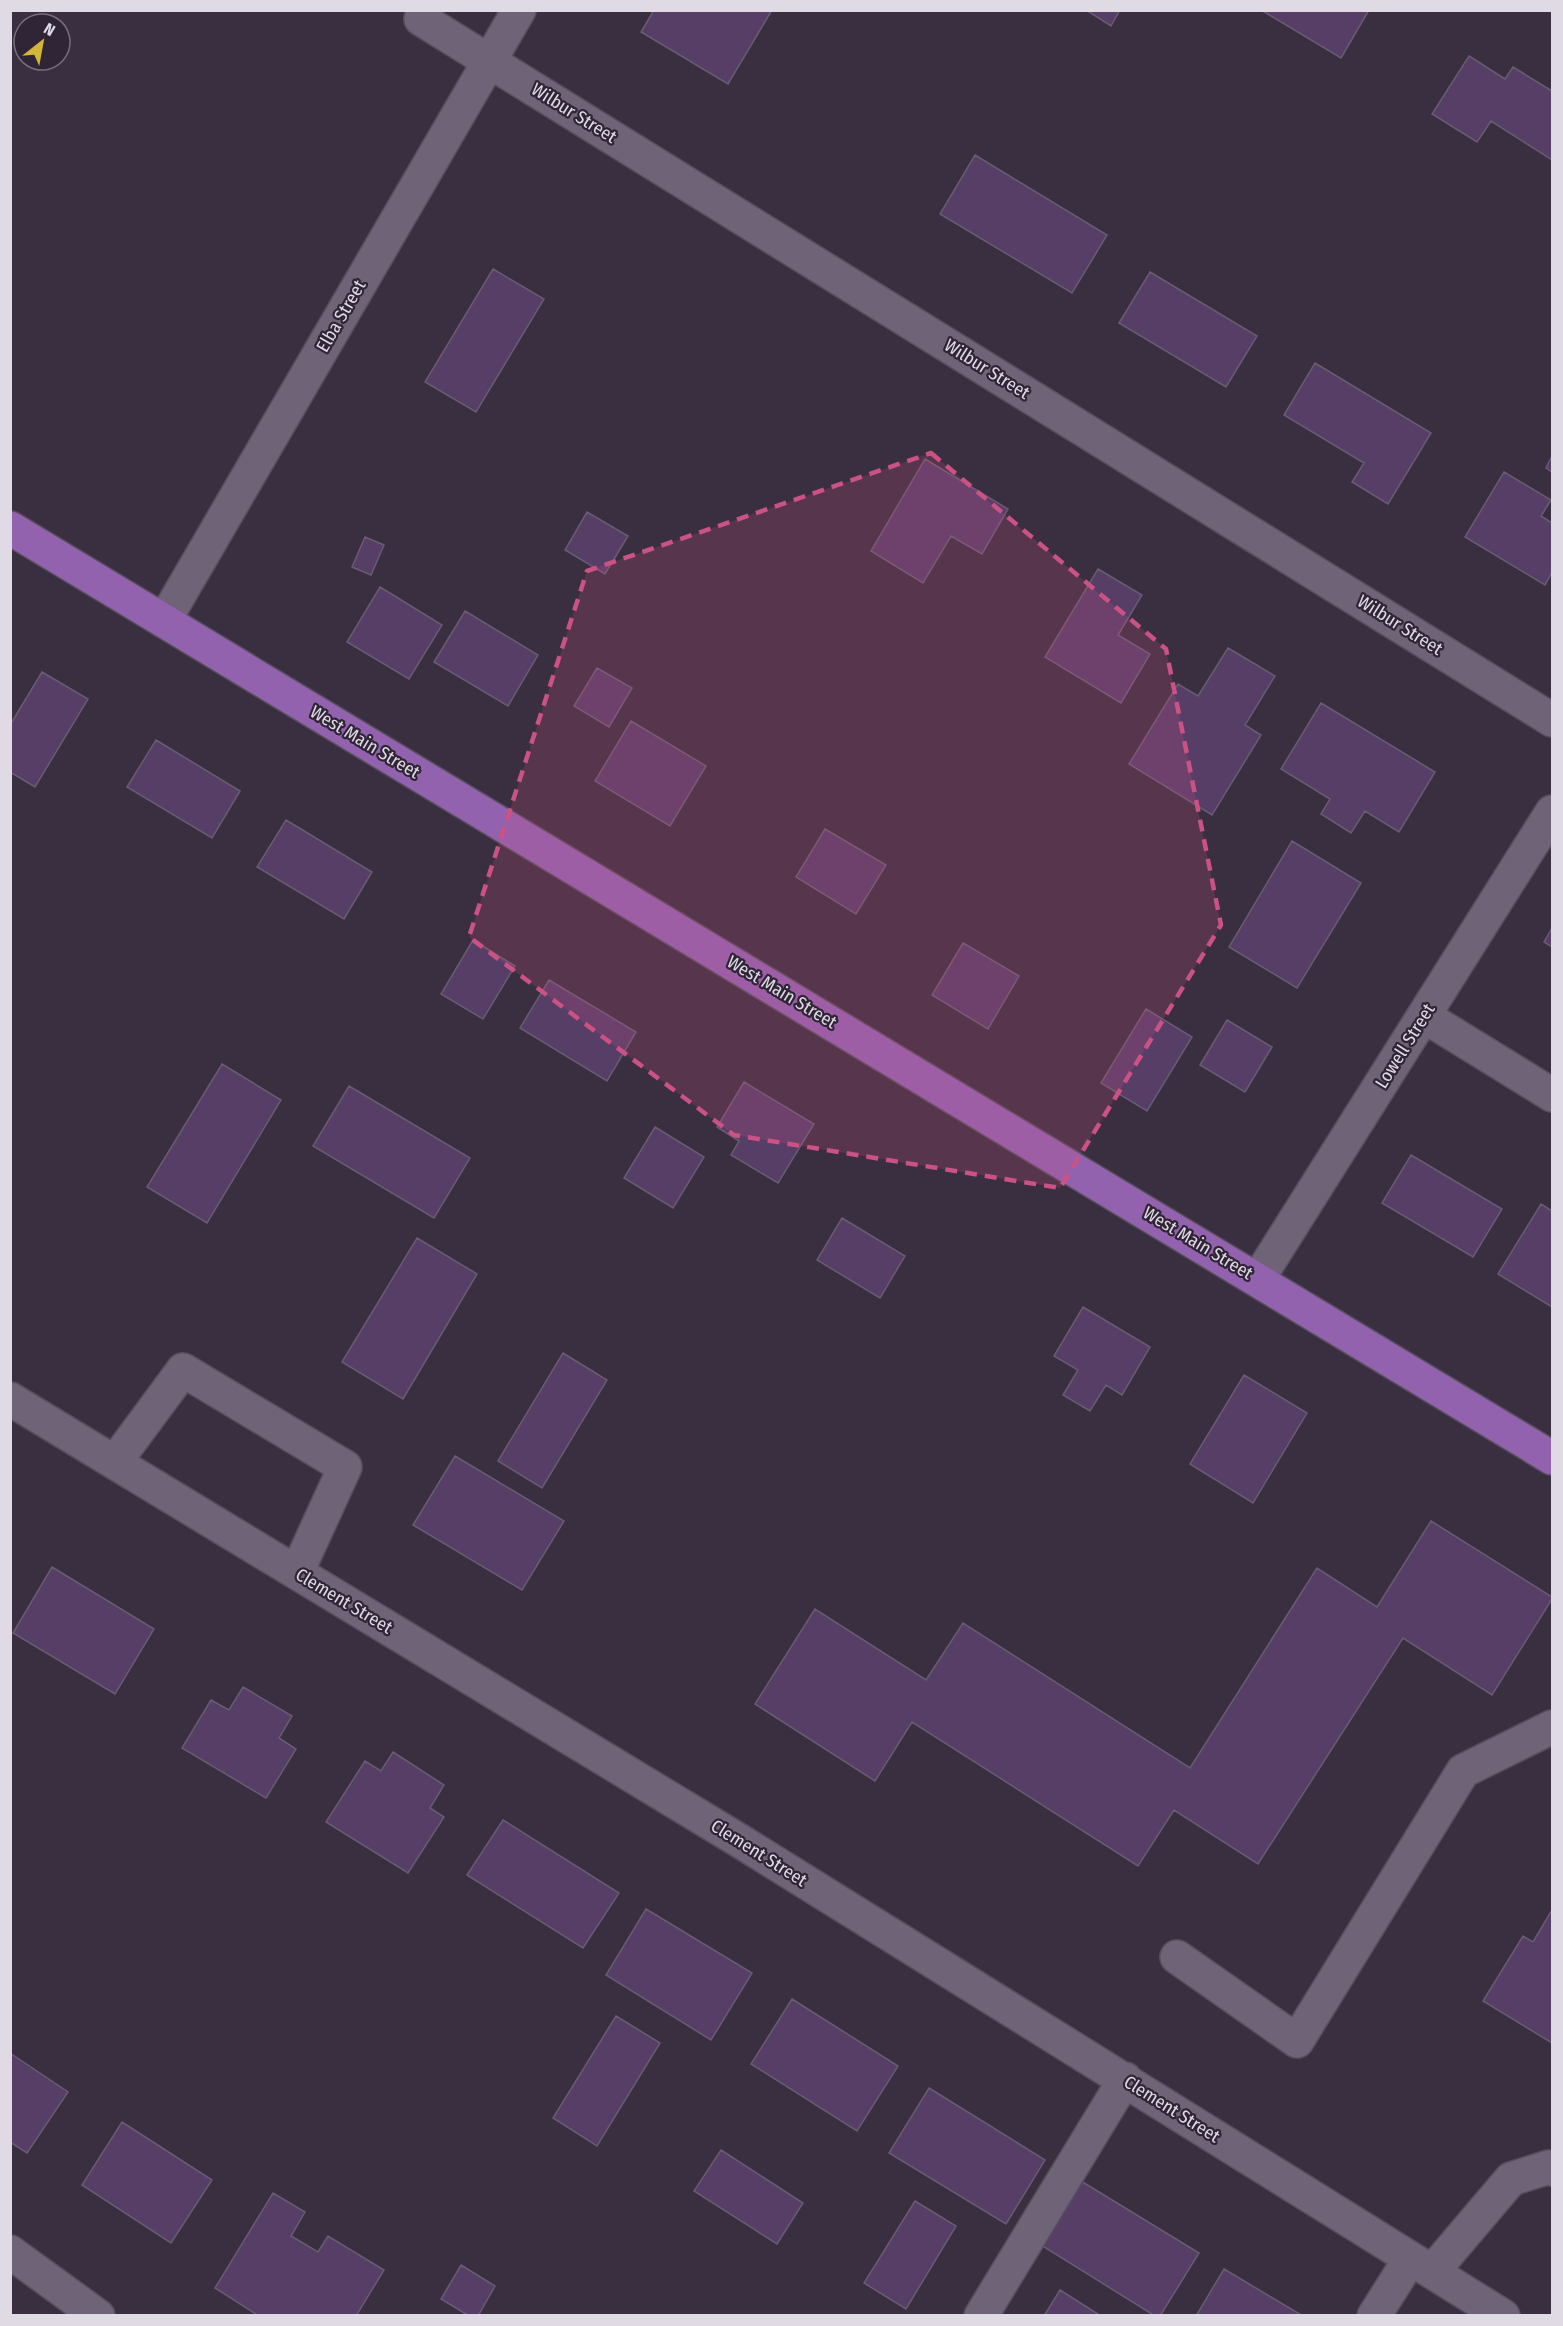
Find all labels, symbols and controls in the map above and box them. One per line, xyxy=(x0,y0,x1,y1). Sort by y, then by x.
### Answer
north arrow xyxy=(12,12,72,72)
text: N xyxy=(40,19,58,40)
street label: Wilbur Street xyxy=(527,78,621,148)
street label: Elba Street xyxy=(312,276,371,356)
street label: Wilbur Street xyxy=(940,334,1034,404)
street label: Wilbur Street xyxy=(1353,590,1447,660)
street label: West Main Street xyxy=(306,701,424,783)
street label: West Main Street xyxy=(723,951,841,1033)
street label: Lowell Street xyxy=(1370,999,1440,1092)
street label: West Main Street xyxy=(1139,1202,1257,1284)
street label: Clement Street xyxy=(292,1563,397,1639)
street label: Clement Street xyxy=(707,1815,811,1891)
street label: Clement Street xyxy=(1120,2071,1224,2147)

